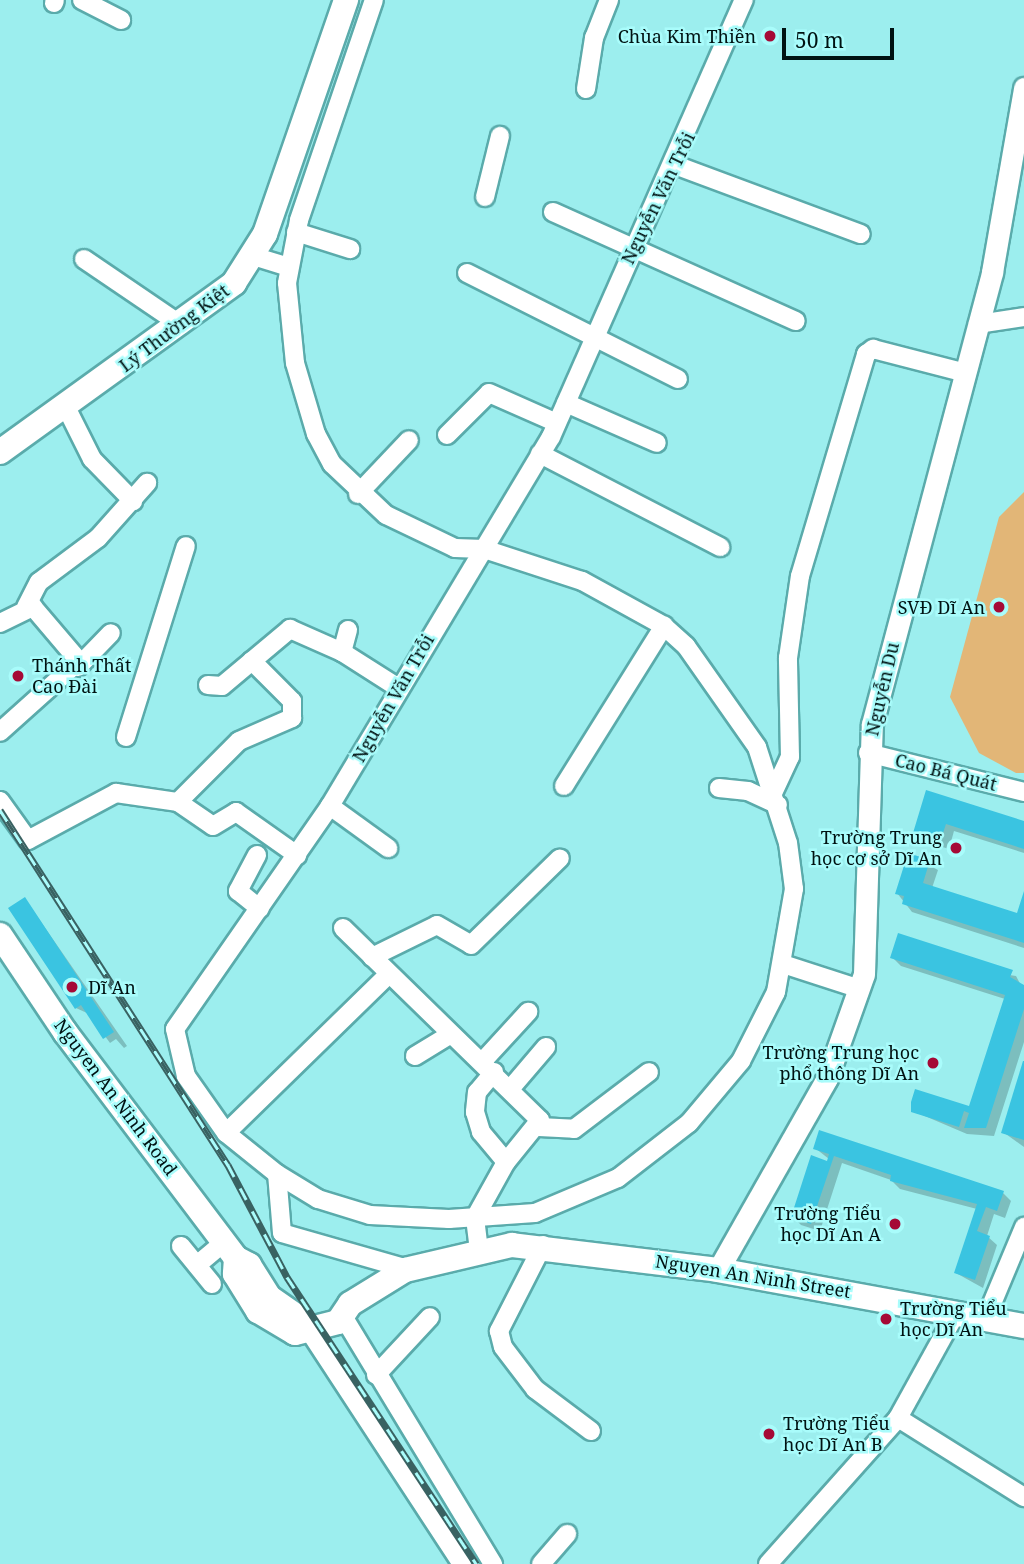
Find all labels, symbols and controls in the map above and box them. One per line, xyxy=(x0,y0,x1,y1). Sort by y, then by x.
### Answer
scale bar xyxy=(786,14,898,58)
place label: Chùa Kim Thiền xyxy=(618,25,756,47)
text: 50 m xyxy=(795,26,844,54)
marker: Chùa Kim Thiền xyxy=(762,28,778,44)
street label: Nguyễn Văn Trỗi xyxy=(617,129,699,267)
street label: Lý Thường Kiệt xyxy=(115,280,233,376)
place label: SVĐ Dĩ An xyxy=(898,596,985,618)
marker: SVĐ Dĩ An xyxy=(991,599,1007,615)
street label: Nguyễn Văn Trỗi xyxy=(348,630,438,766)
street label: Nguyễn Du xyxy=(861,640,903,738)
place label: Thánh Thất Cao Đài xyxy=(32,655,131,698)
marker: Thánh Thất Cao Đài xyxy=(10,668,26,684)
street label: Cao Bá Quát xyxy=(893,749,999,795)
place label: Trường Trung học cơ sở Dĩ An xyxy=(811,827,942,870)
marker: Trường Trung học cơ sở Dĩ An xyxy=(948,840,964,856)
place label: Dĩ An xyxy=(88,976,136,998)
marker: Dĩ An xyxy=(62,977,82,997)
street label: Nguyen An Ninh Road xyxy=(50,1014,182,1180)
place label: Trường Trung học phổ thông Dĩ An xyxy=(762,1042,919,1084)
marker: Trường Trung học phổ thông Dĩ An xyxy=(925,1055,941,1071)
place label: Trường Tiểu học Dĩ An A xyxy=(774,1203,881,1246)
marker: Trường Tiểu học Dĩ An A xyxy=(887,1216,903,1232)
street label: Nguyen An Ninh Street xyxy=(654,1250,852,1302)
place label: Trường Tiểu học Dĩ An xyxy=(900,1298,1007,1340)
marker: Trường Tiểu học Dĩ An xyxy=(878,1311,894,1327)
place label: Trường Tiểu học Dĩ An B xyxy=(783,1413,890,1456)
marker: Trường Tiểu học Dĩ An B xyxy=(761,1426,777,1442)

